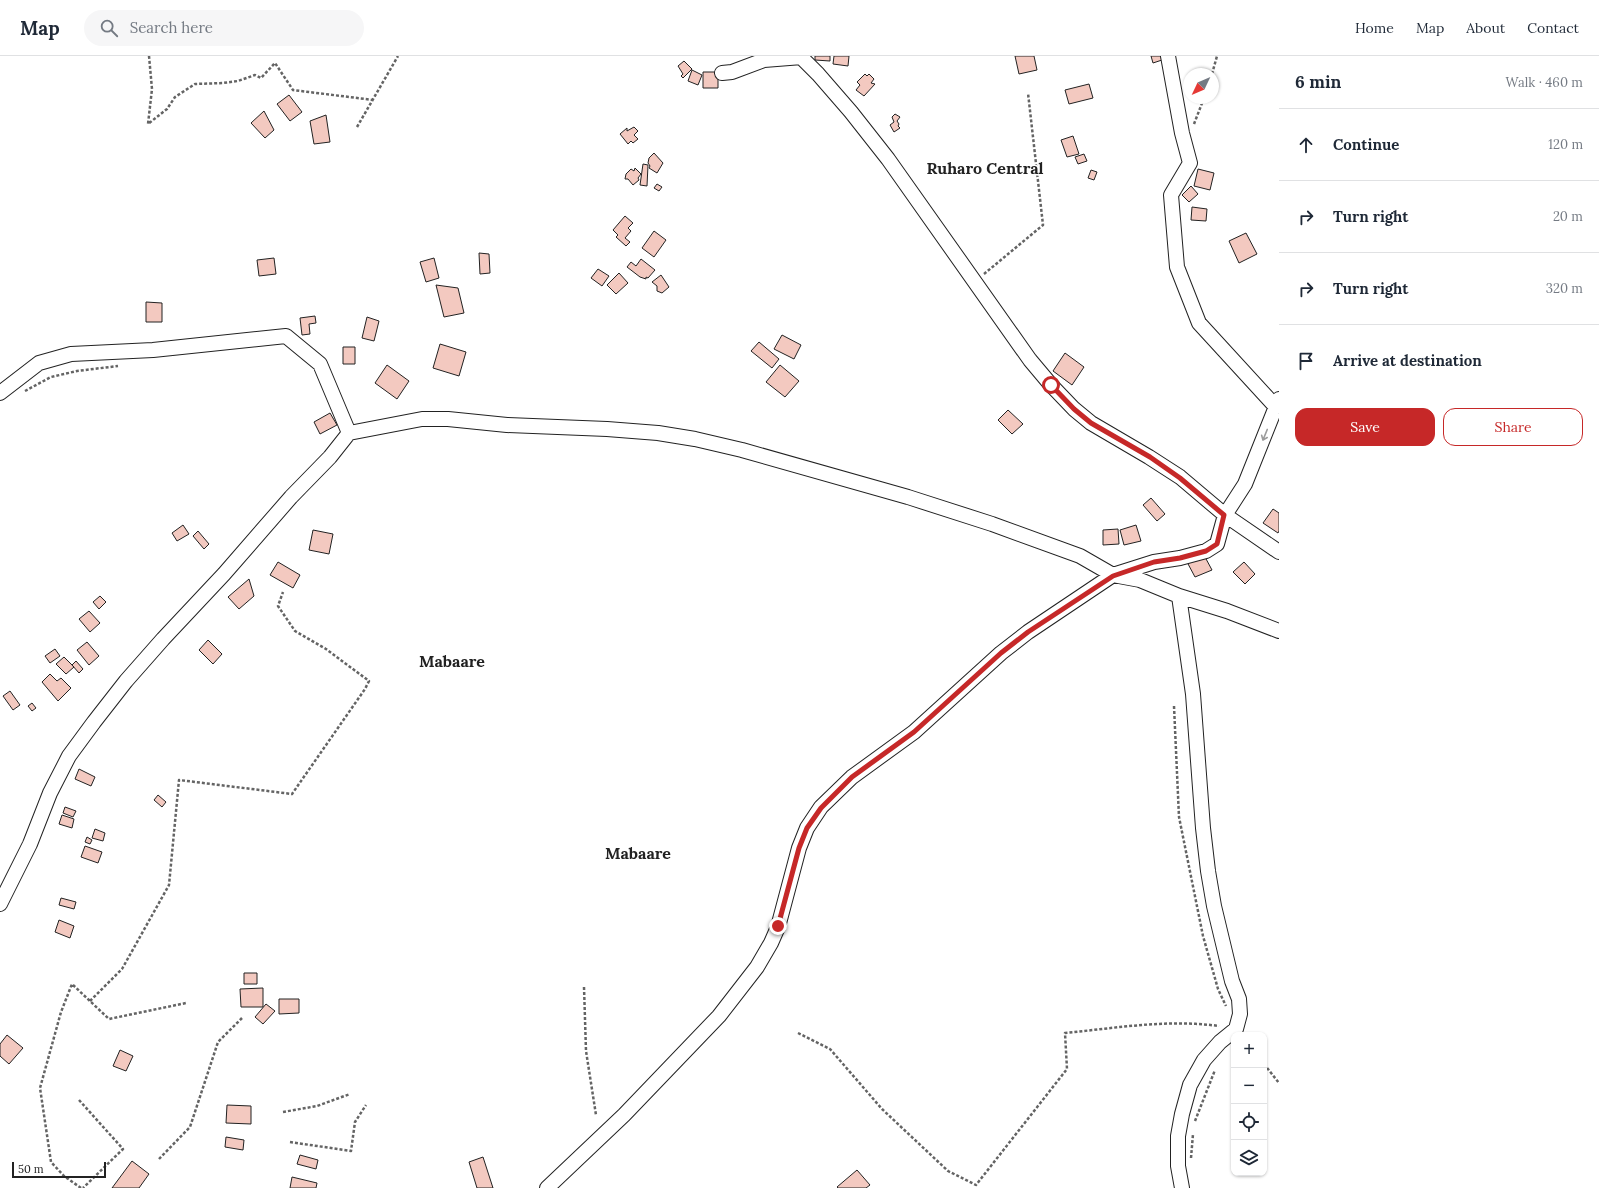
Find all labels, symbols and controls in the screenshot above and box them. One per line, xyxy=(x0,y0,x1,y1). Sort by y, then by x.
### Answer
search box xyxy=(84,10,364,46)
text: Map xyxy=(20,16,60,40)
icon: search xyxy=(98,17,120,39)
text: Search here xyxy=(130,18,213,37)
text: Home xyxy=(1355,19,1394,37)
text: Map xyxy=(1416,19,1444,37)
text: About xyxy=(1466,19,1505,37)
text: Contact xyxy=(1527,19,1579,37)
north arrow xyxy=(1183,68,1219,104)
text: 6 min xyxy=(1295,71,1341,93)
text: Walk · 460 m xyxy=(1506,74,1583,91)
icon: ahead xyxy=(1295,134,1317,156)
text: Continue xyxy=(1333,135,1399,154)
text: 120 m xyxy=(1548,136,1583,153)
district label: Ruharo Central xyxy=(926,158,1044,178)
icon: right xyxy=(1295,206,1317,228)
text: Turn right xyxy=(1333,207,1409,226)
text: 20 m xyxy=(1553,208,1583,225)
icon: right xyxy=(1295,278,1317,300)
text: Turn right xyxy=(1333,279,1409,298)
text: 320 m xyxy=(1546,280,1583,297)
icon: arrive xyxy=(1295,350,1317,372)
text: Arrive at destination xyxy=(1333,351,1482,370)
route start xyxy=(1042,376,1060,394)
button: Save xyxy=(1295,408,1435,446)
button: Share xyxy=(1443,408,1583,446)
one-way arrow xyxy=(1260,428,1268,440)
district label: Mabaare xyxy=(419,651,485,671)
district label: Mabaare xyxy=(605,843,671,863)
route end xyxy=(769,917,787,935)
map controls xyxy=(1231,1032,1267,1176)
button: + xyxy=(1231,1032,1267,1068)
button: − xyxy=(1231,1068,1267,1104)
button: locate xyxy=(1231,1104,1267,1140)
button: layers xyxy=(1231,1140,1267,1176)
scale bar xyxy=(12,1160,106,1179)
text: 50 m xyxy=(18,1162,44,1176)

